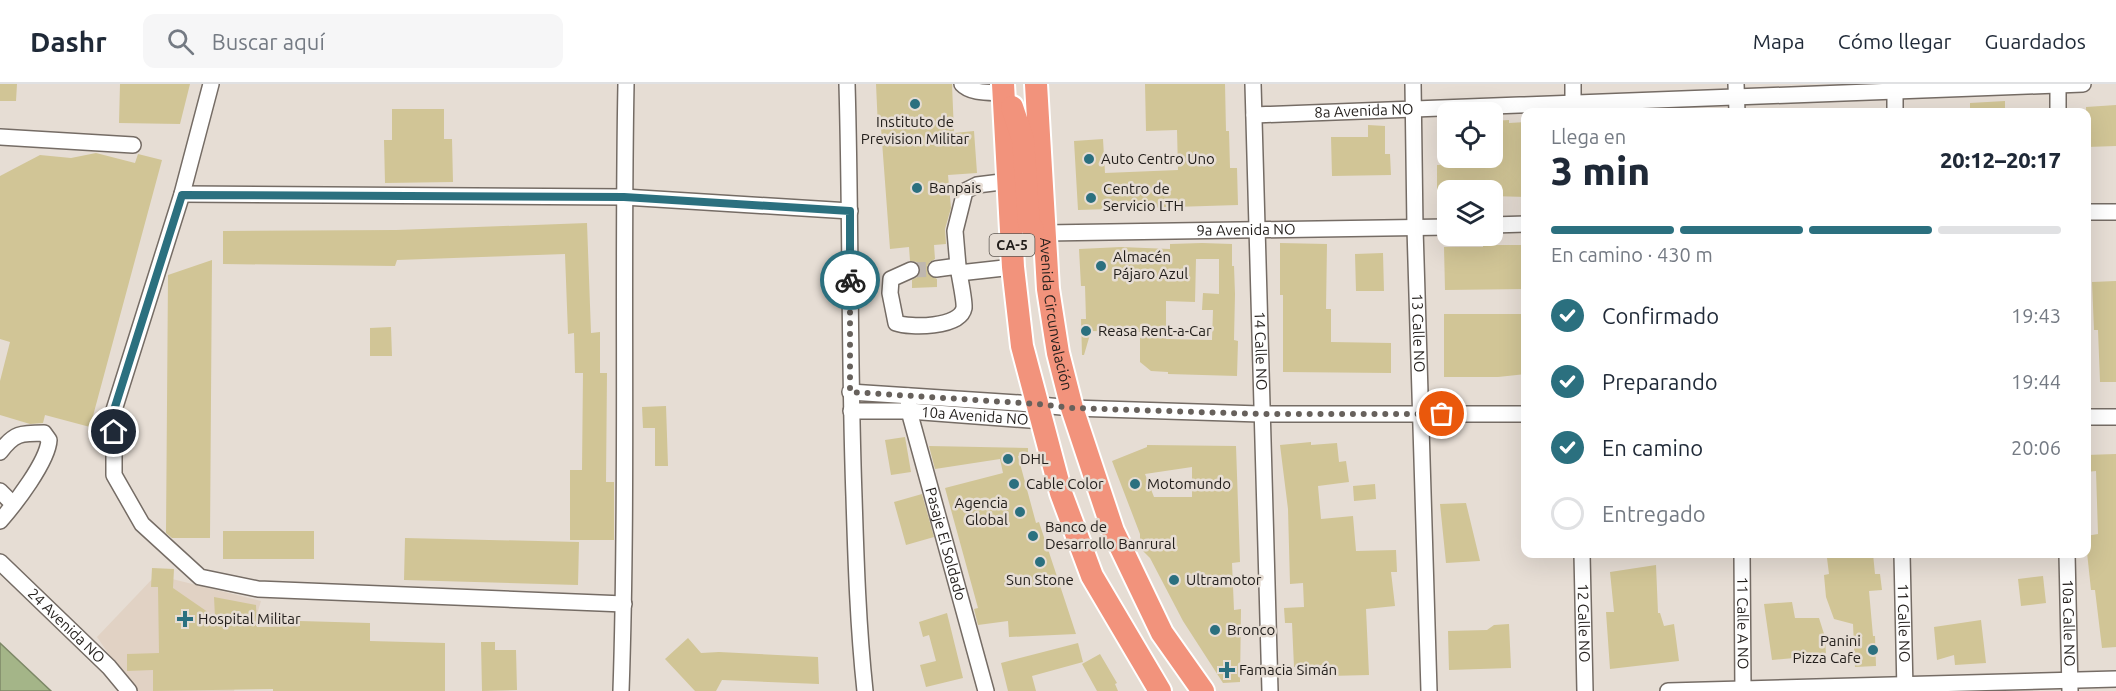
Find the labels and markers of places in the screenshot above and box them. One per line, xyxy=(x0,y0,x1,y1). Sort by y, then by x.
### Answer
marker: Instituto de Prevision Militar xyxy=(908,97,922,111)
place label: Instituto de Prevision Militar xyxy=(861,113,969,147)
place label: Auto Centro Uno xyxy=(1101,150,1215,167)
marker: Auto Centro Uno xyxy=(1082,152,1096,166)
place label: Banpais xyxy=(929,179,981,196)
place label: Centro de Servicio LTH xyxy=(1103,180,1184,214)
marker: Banpais xyxy=(910,181,924,195)
marker: Centro de Servicio LTH xyxy=(1084,191,1098,205)
place label: Almacén Pájaro Azul xyxy=(1113,248,1188,282)
marker: Almacén Pájaro Azul xyxy=(1094,259,1108,273)
place label: Reasa Rent-a-Car xyxy=(1098,322,1212,339)
marker: Reasa Rent-a-Car xyxy=(1079,324,1093,338)
pin xyxy=(1416,388,1467,439)
pin xyxy=(88,406,139,457)
place label: DHL xyxy=(1020,450,1049,467)
marker: DHL xyxy=(1001,452,1015,466)
place label: Cable Color xyxy=(1026,475,1104,492)
place label: Motomundo xyxy=(1147,475,1231,492)
marker: Cable Color xyxy=(1007,477,1021,491)
marker: Motomundo xyxy=(1128,477,1142,491)
place label: Agencia Global xyxy=(954,494,1008,528)
marker: Agencia Global xyxy=(1013,505,1027,519)
place label: Banco de Desarrollo Banrural xyxy=(1045,518,1176,552)
marker: Banco de Desarrollo Banrural xyxy=(1026,529,1040,543)
marker: Sun Stone xyxy=(1033,555,1047,569)
place label: Sun Stone xyxy=(1006,571,1074,588)
place label: Ultramotor xyxy=(1186,571,1262,588)
marker: Ultramotor xyxy=(1167,573,1181,587)
marker: Hospital Militar xyxy=(176,610,194,628)
place label: Hospital Militar xyxy=(198,610,301,627)
place label: Bronco xyxy=(1227,621,1275,638)
marker: Bronco xyxy=(1208,623,1222,637)
place label: Panini Pizza Cafe xyxy=(1793,632,1861,666)
marker: Panini Pizza Cafe xyxy=(1866,643,1880,657)
place label: Famacia Simán xyxy=(1239,661,1337,678)
marker: Famacia Simán xyxy=(1220,663,1234,677)

